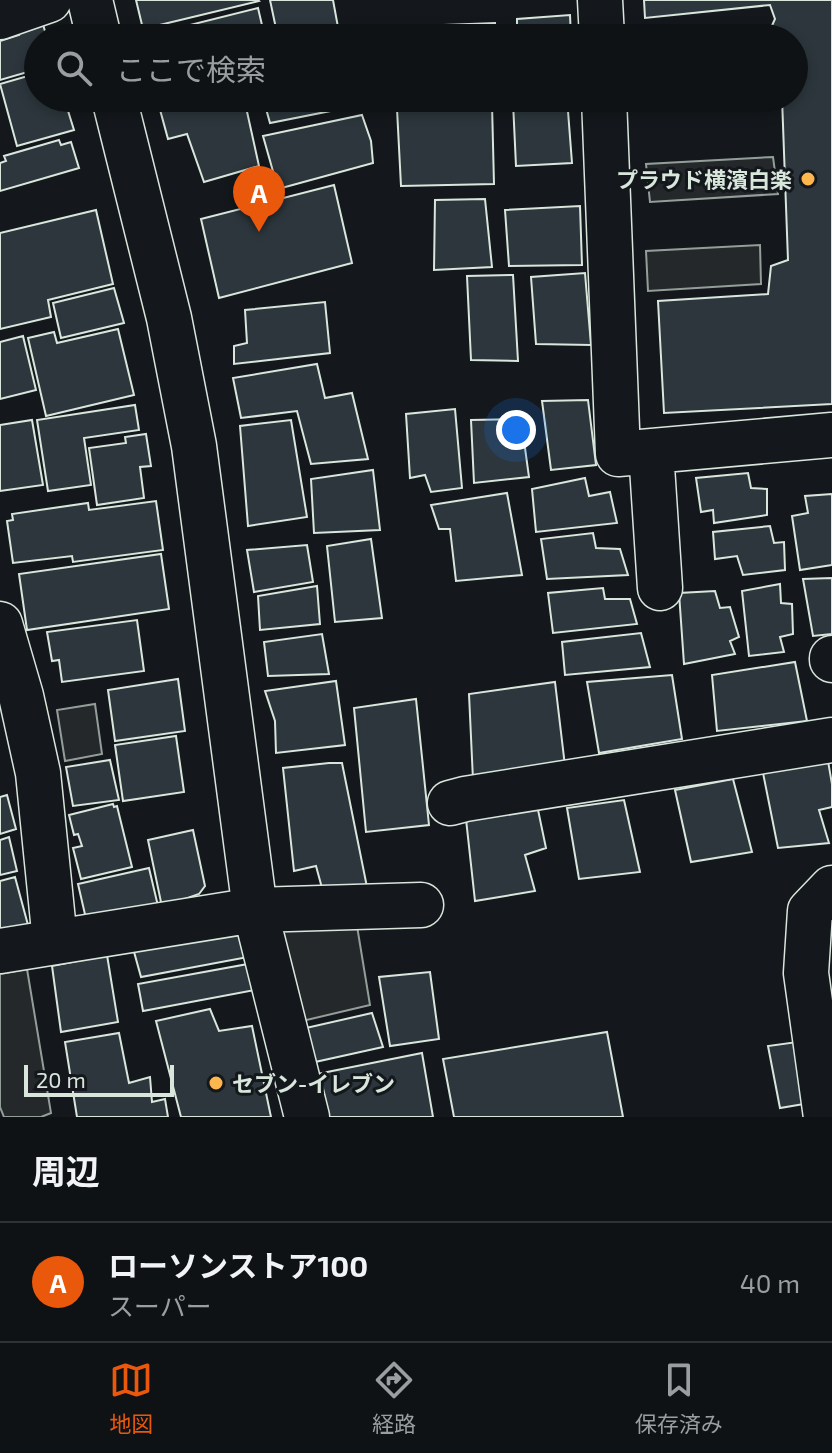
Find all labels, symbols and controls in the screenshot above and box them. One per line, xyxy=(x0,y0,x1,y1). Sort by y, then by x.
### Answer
search box xyxy=(24,24,808,112)
icon: search xyxy=(52,46,96,90)
text: ここで検索 xyxy=(116,51,266,87)
pin: A xyxy=(233,166,285,232)
place label: プラウド横濱白楽 xyxy=(616,166,792,192)
marker: プラウド横濱白楽 xyxy=(799,170,817,188)
your location xyxy=(496,410,536,450)
scale bar xyxy=(24,1061,174,1097)
text: 20 m xyxy=(36,1066,86,1092)
place label: セブン-イレブン xyxy=(232,1070,395,1096)
marker: セブン-イレブン xyxy=(207,1074,225,1092)
text: 周辺 xyxy=(32,1150,100,1191)
text: ローソンストア100 xyxy=(108,1247,368,1283)
text: A xyxy=(50,1267,66,1298)
text: 40 m xyxy=(740,1267,800,1298)
text: スーパー xyxy=(108,1290,212,1321)
tab: 地図 xyxy=(109,1358,153,1438)
tab: 経路 xyxy=(372,1358,416,1438)
tab: 保存済み xyxy=(635,1358,723,1438)

